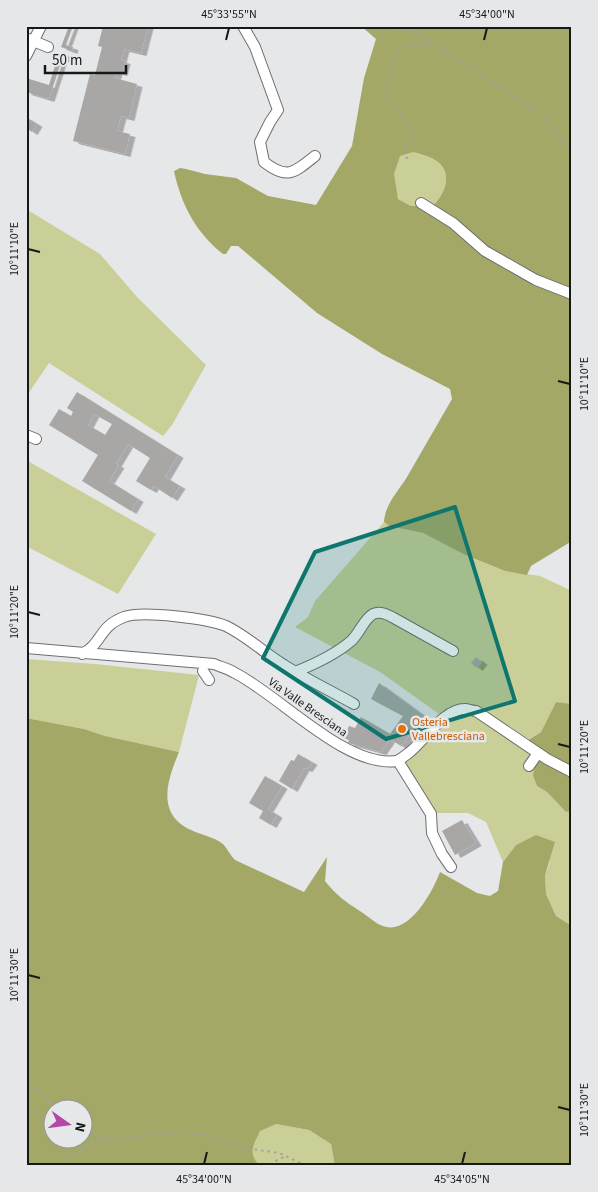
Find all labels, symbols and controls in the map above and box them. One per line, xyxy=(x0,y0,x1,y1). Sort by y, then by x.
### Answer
text: 45°33'55"N xyxy=(201,6,257,23)
text: 45°34'00"N xyxy=(459,6,515,23)
scale bar xyxy=(45,42,126,74)
text: 50 m xyxy=(52,50,82,71)
text: 10°11'10"E xyxy=(6,222,23,276)
text: 10°11'10"E xyxy=(576,357,593,411)
text: 10°11'20"E xyxy=(6,585,23,639)
street label: Via Valle Bresciana xyxy=(265,674,351,741)
place label: Osteria Vallebresciana xyxy=(412,714,485,745)
text: 10°11'20"E xyxy=(576,720,593,774)
marker: Osteria Vallebresciana xyxy=(396,723,408,735)
text: 10°11'30"E xyxy=(6,948,23,1002)
text: 10°11'30"E xyxy=(576,1083,593,1137)
north arrow xyxy=(42,1100,92,1150)
text: N xyxy=(69,1120,90,1134)
text: 45°34'00"N xyxy=(176,1171,232,1188)
text: 45°34'05"N xyxy=(434,1171,490,1188)

